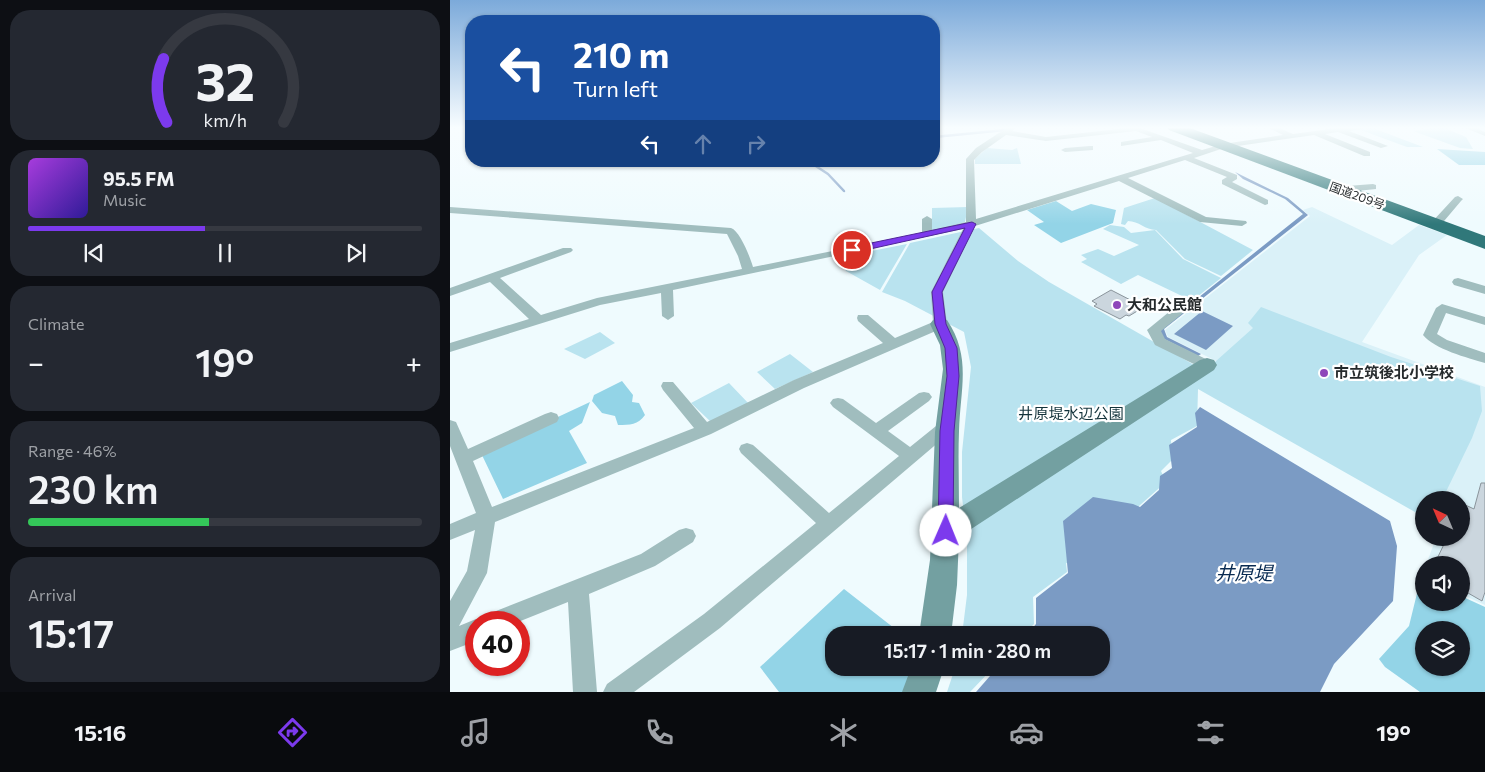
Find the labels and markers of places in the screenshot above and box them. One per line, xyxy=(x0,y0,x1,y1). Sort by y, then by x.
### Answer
pin xyxy=(831,229,873,271)
place label: 大和公民館 xyxy=(1127,295,1202,313)
marker: 大和公民館 xyxy=(1111,299,1123,311)
place label: 市立筑後北小学校 xyxy=(1334,363,1454,381)
marker: 市立筑後北小学校 xyxy=(1318,367,1330,379)

